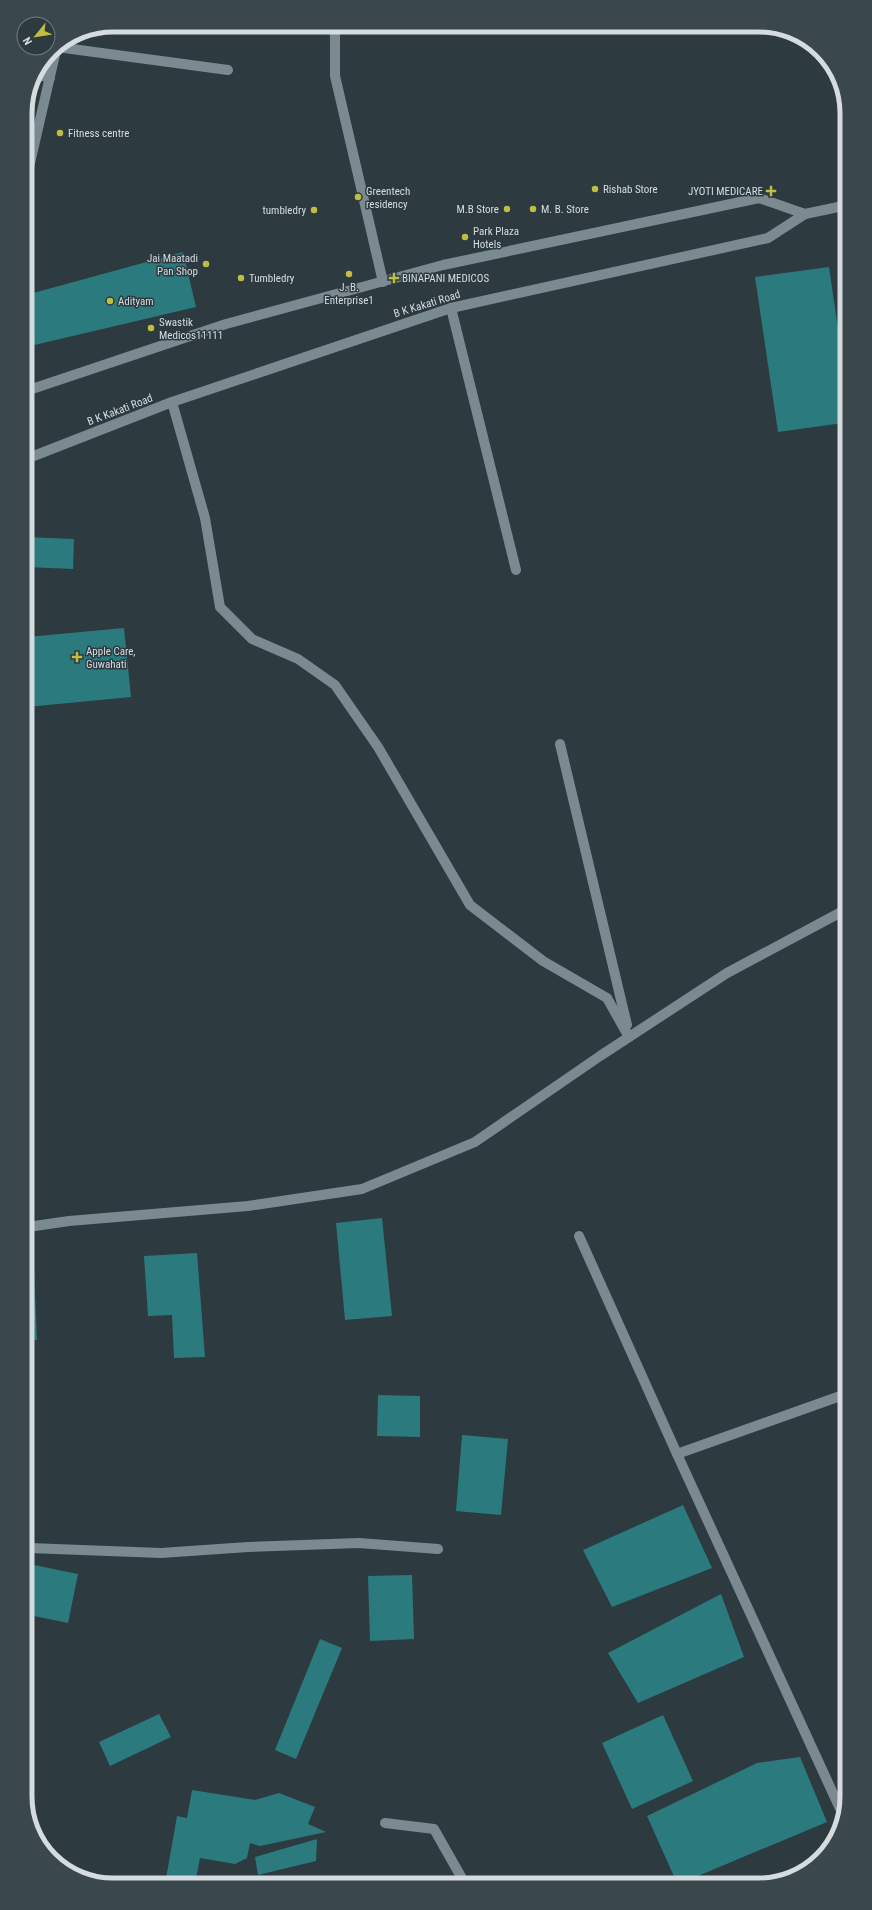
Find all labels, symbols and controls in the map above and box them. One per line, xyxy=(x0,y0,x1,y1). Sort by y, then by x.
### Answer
north arrow xyxy=(16,16,56,56)
text: N xyxy=(20,34,35,47)
place label: Fitness centre xyxy=(68,127,129,140)
marker: Fitness centre xyxy=(55,128,65,138)
place label: Rishab Store xyxy=(603,183,658,196)
marker: Rishab Store xyxy=(590,184,600,194)
place label: Greentech residency xyxy=(366,185,410,211)
place label: JYOTI MEDICARE xyxy=(688,185,764,198)
marker: JYOTI MEDICARE xyxy=(766,186,776,196)
marker: Greentech residency xyxy=(353,192,363,202)
place label: M.B Store xyxy=(456,203,499,216)
place label: M. B. Store xyxy=(541,203,589,216)
place label: tumbledry xyxy=(263,204,306,217)
marker: M.B Store xyxy=(502,204,512,214)
marker: M. B. Store xyxy=(528,204,538,214)
marker: tumbledry xyxy=(309,205,319,215)
place label: Park Plaza Hotels xyxy=(473,225,519,251)
marker: Park Plaza Hotels xyxy=(460,232,470,242)
place label: Jai Maatadi Pan Shop xyxy=(147,252,198,278)
marker: Jai Maatadi Pan Shop xyxy=(201,259,211,269)
marker: J. B. Enterprise1 xyxy=(344,269,354,279)
place label: Tumbledry xyxy=(249,272,295,285)
place label: BINAPANI MEDICOS xyxy=(402,272,489,285)
marker: Tumbledry xyxy=(236,273,246,283)
marker: BINAPANI MEDICOS xyxy=(389,273,399,283)
place label: J. B. Enterprise1 xyxy=(324,281,374,307)
street label: B K Kakati Road xyxy=(392,288,462,320)
place label: Adityam xyxy=(118,295,154,308)
marker: Adityam xyxy=(105,296,115,306)
place label: Swastik Medicos11111 xyxy=(159,316,223,342)
marker: Swastik Medicos11111 xyxy=(146,323,156,333)
street label: B K Kakati Road xyxy=(85,392,155,428)
place label: Apple Care, Guwahati xyxy=(86,645,135,671)
marker: Apple Care, Guwahati xyxy=(71,651,83,663)

